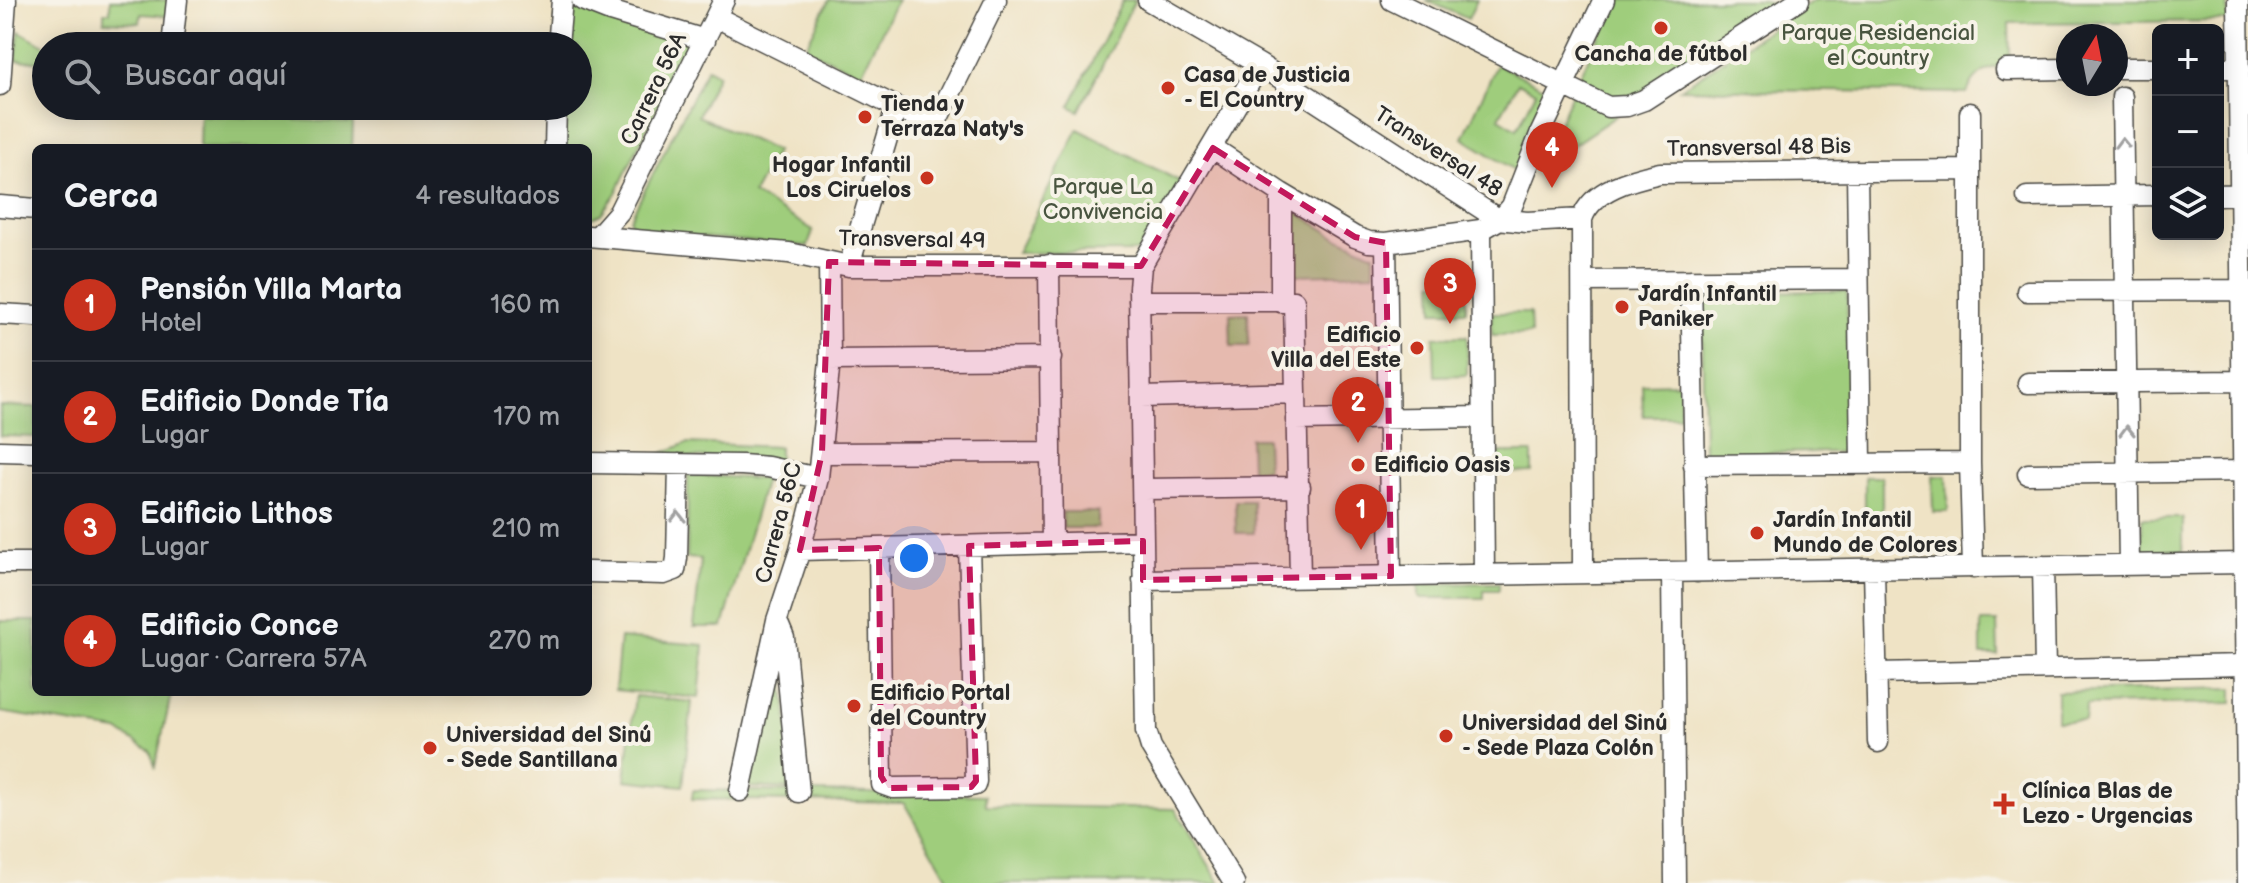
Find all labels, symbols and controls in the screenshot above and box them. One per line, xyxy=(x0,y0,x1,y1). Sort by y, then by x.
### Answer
marker: Cancha de fútbol xyxy=(1652,19,1670,37)
park label: Parque Residencial el Country xyxy=(1781,20,1975,72)
north arrow xyxy=(2056,24,2128,96)
map controls xyxy=(2152,24,2224,240)
button: + xyxy=(2152,24,2224,96)
street label: Carrera 56A xyxy=(615,28,693,150)
search box xyxy=(32,32,592,120)
place label: Cancha de fútbol xyxy=(1574,41,1748,68)
icon: search xyxy=(60,54,104,98)
text: Buscar aquí xyxy=(124,58,286,94)
place label: Casa de Justicia - El Country xyxy=(1184,62,1350,114)
marker: Casa de Justicia - El Country xyxy=(1159,79,1177,97)
place label: Tienda y Terraza Naty's xyxy=(881,91,1024,143)
button: − xyxy=(2152,96,2224,168)
street label: Transversal 48 xyxy=(1369,101,1507,203)
marker: Tienda y Terraza Naty's xyxy=(856,108,874,126)
pin: 4 xyxy=(1526,122,1578,188)
street label: Transversal 48 Bis xyxy=(1667,133,1851,163)
one-way arrow xyxy=(2114,136,2131,149)
place label: Hogar Infantil Los Ciruelos xyxy=(772,152,911,204)
button: layers xyxy=(2152,168,2224,240)
marker: Hogar Infantil Los Ciruelos xyxy=(918,169,936,187)
park label: Parque La Convivencia xyxy=(1043,174,1163,226)
text: Cerca xyxy=(64,176,159,217)
text: 4 resultados xyxy=(415,181,560,212)
street label: Transversal 49 xyxy=(838,225,986,255)
pin: 3 xyxy=(1424,258,1476,324)
text: Pensión Villa Marta xyxy=(140,272,402,308)
place label: Jardín Infantil Paniker xyxy=(1638,281,1777,333)
text: 1 xyxy=(85,290,95,321)
text: 160 m xyxy=(490,290,560,321)
marker: Jardín Infantil Paniker xyxy=(1613,298,1631,316)
text: Hotel xyxy=(140,308,202,339)
place label: Edificio Villa del Este xyxy=(1271,322,1401,374)
marker: Edificio Villa del Este xyxy=(1408,339,1426,357)
pin: 2 xyxy=(1332,377,1384,443)
text: Edificio Donde Tía xyxy=(140,384,389,420)
text: 2 xyxy=(82,402,98,433)
text: 170 m xyxy=(493,402,560,433)
text: Lugar xyxy=(140,420,209,451)
one-way arrow xyxy=(2118,424,2136,437)
place label: Edificio Oasis xyxy=(1374,452,1511,479)
marker: Edificio Oasis xyxy=(1349,456,1367,474)
street label: Carrera 56C xyxy=(750,460,808,586)
pin: 1 xyxy=(1335,484,1387,550)
text: Edificio Lithos xyxy=(140,496,333,532)
place label: Jardín Infantil Mundo de Colores xyxy=(1773,507,1957,559)
one-way arrow xyxy=(669,510,686,523)
text: 3 xyxy=(82,514,98,545)
text: 210 m xyxy=(491,514,560,545)
marker: Jardín Infantil Mundo de Colores xyxy=(1748,524,1766,542)
text: Lugar xyxy=(140,532,209,563)
your location xyxy=(894,538,934,578)
text: Edificio Conce xyxy=(140,608,339,644)
text: 4 xyxy=(82,626,98,657)
text: 270 m xyxy=(488,626,560,657)
text: Lugar · Carrera 57A xyxy=(140,644,367,675)
place label: Edificio Portal del Country xyxy=(870,680,1010,732)
marker: Edificio Portal del Country xyxy=(845,697,863,715)
place label: Universidad del Sinú - Sede Plaza Colón xyxy=(1462,710,1667,762)
place label: Universidad del Sinú - Sede Santillana xyxy=(446,722,651,774)
marker: Universidad del Sinú - Sede Plaza Colón xyxy=(1437,727,1455,745)
marker: Universidad del Sinú - Sede Santillana xyxy=(421,739,439,757)
place label: Clínica Blas de Lezo - Urgencias xyxy=(2022,778,2193,830)
marker: Clínica Blas de Lezo - Urgencias xyxy=(1993,793,2015,815)

